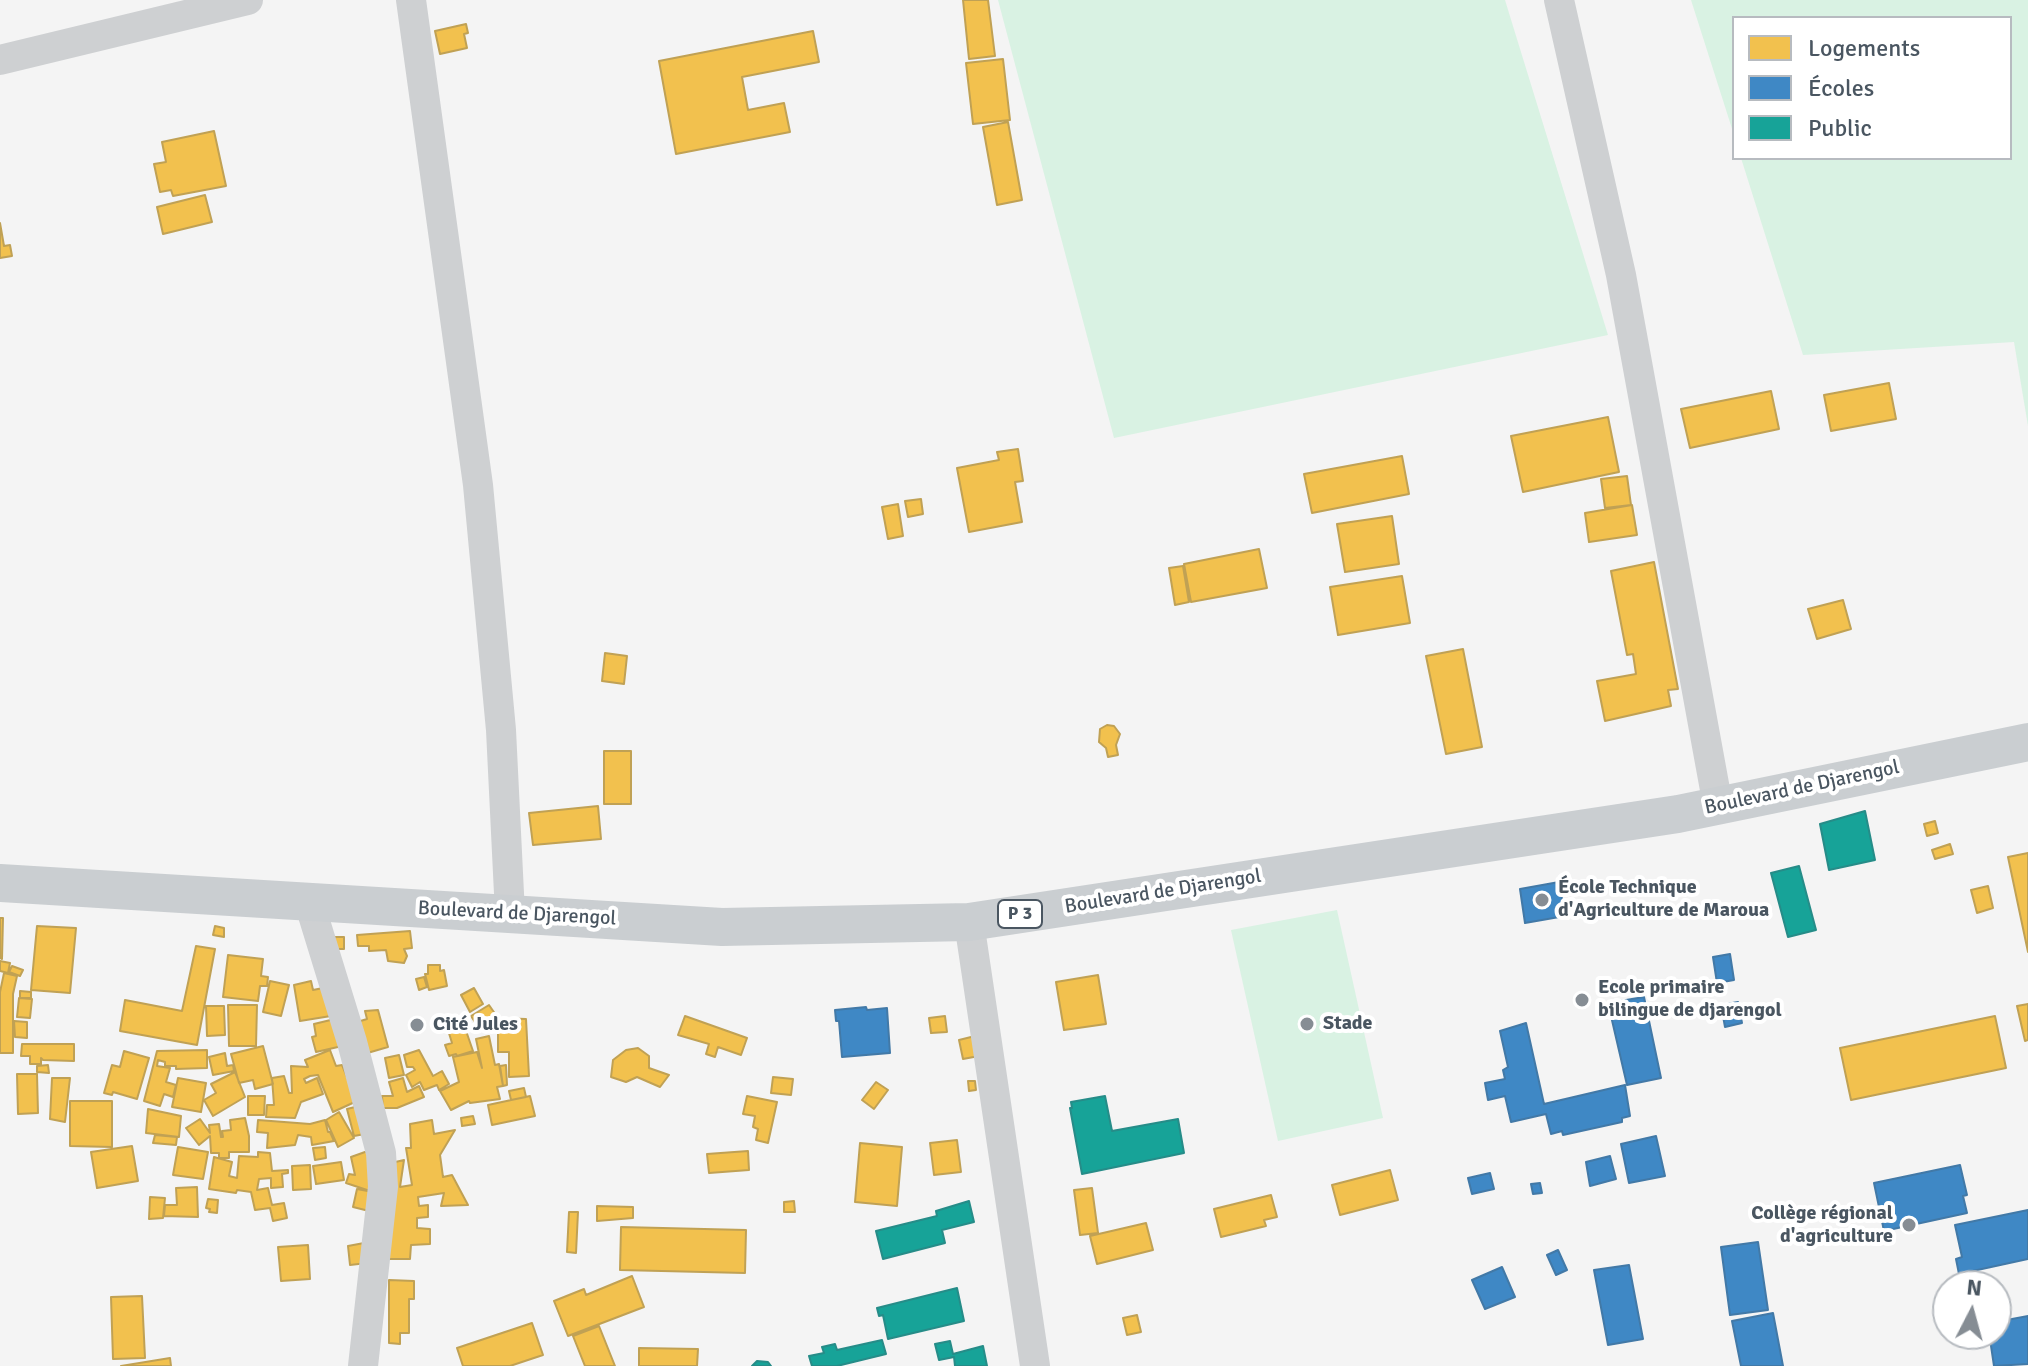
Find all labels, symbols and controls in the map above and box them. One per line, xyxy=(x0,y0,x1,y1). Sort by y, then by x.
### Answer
legend xyxy=(1732,16,2012,160)
text: Logements xyxy=(1808,33,1920,63)
text: Écoles xyxy=(1808,73,1874,103)
text: Public xyxy=(1808,113,1872,143)
street label: Boulevard de Djarengol xyxy=(1702,756,1902,820)
street label: Boulevard de Djarengol xyxy=(1063,865,1263,919)
place label: École Technique d'Agriculture de Maroua xyxy=(1558,876,1769,923)
marker: École Technique d'Agriculture de Maroua xyxy=(1533,891,1551,909)
street label: Boulevard de Djarengol xyxy=(417,897,617,931)
road number: P 3 xyxy=(998,900,1042,928)
place label: Ecole primaire bilingue de djarengol xyxy=(1598,976,1782,1023)
marker: Ecole primaire bilingue de djarengol xyxy=(1573,991,1591,1009)
place label: Stade xyxy=(1323,1012,1373,1036)
place label: Cité Jules xyxy=(433,1013,518,1037)
marker: Stade xyxy=(1298,1015,1316,1033)
marker: Cité Jules xyxy=(408,1016,426,1034)
place label: Collège régional d'agriculture xyxy=(1751,1202,1893,1249)
marker: Collège régional d'agriculture xyxy=(1900,1216,1918,1234)
north arrow xyxy=(1932,1270,2012,1350)
text: N xyxy=(1965,1273,1983,1302)

